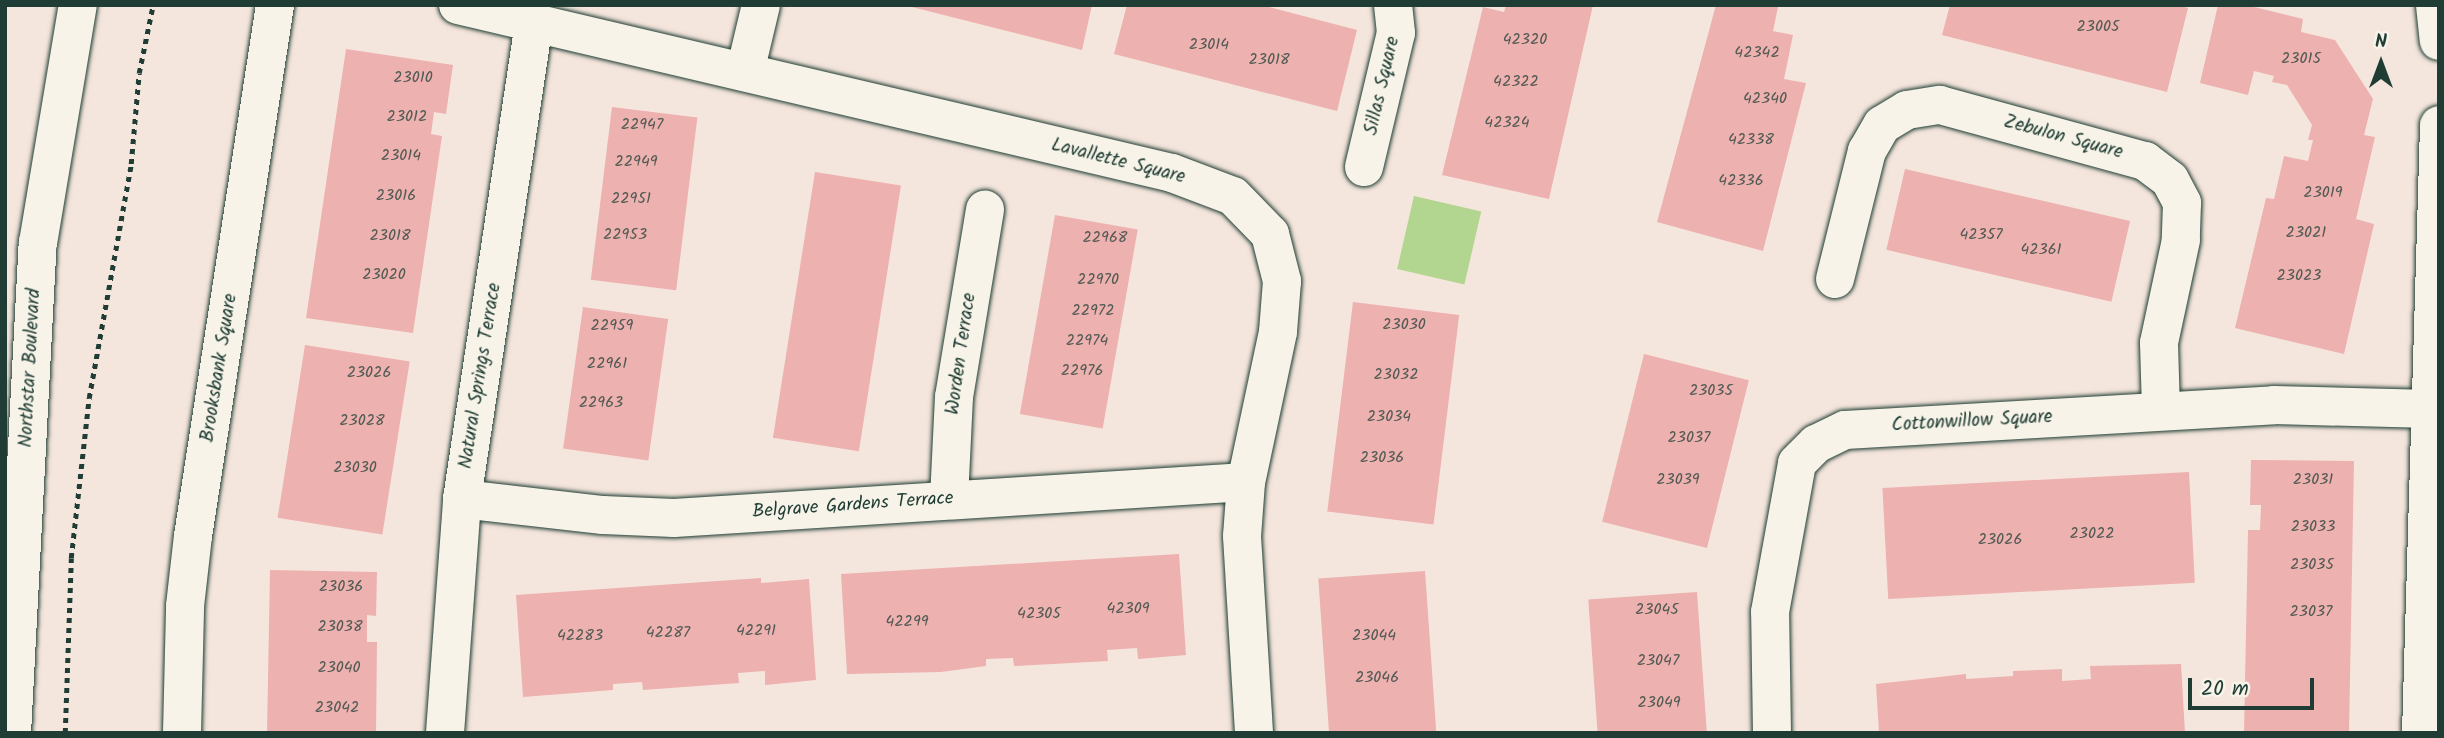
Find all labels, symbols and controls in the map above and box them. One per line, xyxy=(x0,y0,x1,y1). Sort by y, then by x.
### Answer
house number: 23005 xyxy=(2076,17,2120,37)
text: N xyxy=(2375,27,2387,57)
north arrow xyxy=(2346,28,2416,98)
house number: 42320 xyxy=(1503,30,1547,50)
street label: Sillas Square xyxy=(1361,34,1405,138)
house number: 23014 xyxy=(1189,35,1229,55)
house number: 42342 xyxy=(1734,43,1780,63)
house number: 23015 xyxy=(2281,49,2321,69)
house number: 23018 xyxy=(1248,50,1290,70)
house number: 23010 xyxy=(393,68,433,88)
house number: 42322 xyxy=(1493,72,1539,92)
house number: 42340 xyxy=(1743,89,1787,109)
house number: 23012 xyxy=(387,107,427,127)
street label: Zebulon Square xyxy=(2001,111,2125,165)
house number: 42324 xyxy=(1484,113,1530,133)
house number: 22947 xyxy=(621,115,663,135)
house number: 42338 xyxy=(1728,130,1774,150)
street label: Lavallette Square xyxy=(1049,134,1187,190)
house number: 23014 xyxy=(381,146,421,166)
house number: 22949 xyxy=(614,152,658,172)
house number: 42336 xyxy=(1718,171,1764,191)
house number: 23019 xyxy=(2303,183,2343,203)
house number: 23016 xyxy=(376,186,416,206)
house number: 22951 xyxy=(611,189,651,209)
house number: 23021 xyxy=(2286,223,2326,243)
house number: 22953 xyxy=(603,225,647,245)
house number: 42357 xyxy=(1959,225,2003,245)
house number: 23018 xyxy=(369,226,411,246)
house number: 22968 xyxy=(1083,228,1127,248)
house number: 42361 xyxy=(2020,240,2062,260)
house number: 23020 xyxy=(362,265,406,285)
house number: 23023 xyxy=(2277,266,2321,286)
house number: 22970 xyxy=(1077,270,1119,290)
street label: Natural Springs Terrace xyxy=(455,281,507,471)
street label: Northstar Boulevard xyxy=(15,288,47,448)
street label: Brooksbank Square xyxy=(197,292,243,444)
street label: Worden Terrace xyxy=(942,292,982,416)
house number: 22972 xyxy=(1071,301,1115,321)
house number: 23030 xyxy=(1382,315,1426,335)
house number: 22959 xyxy=(591,316,633,336)
house number: 22974 xyxy=(1066,331,1108,351)
house number: 22961 xyxy=(587,354,627,374)
house number: 22976 xyxy=(1061,361,1103,381)
house number: 23026 xyxy=(347,363,391,383)
house number: 23032 xyxy=(1374,365,1418,385)
house number: 23035 xyxy=(1689,381,1733,401)
house number: 22963 xyxy=(579,393,623,413)
street label: Cottonwillow Square xyxy=(1891,406,2053,438)
house number: 23034 xyxy=(1367,407,1411,427)
house number: 23028 xyxy=(339,411,385,431)
house number: 23037 xyxy=(1668,428,1710,448)
house number: 23036 xyxy=(1360,448,1404,468)
house number: 23030 xyxy=(333,458,377,478)
house number: 23039 xyxy=(1656,470,1700,490)
house number: 23031 xyxy=(2293,470,2333,490)
street label: Belgrave Gardens Terrace xyxy=(752,488,954,524)
house number: 23033 xyxy=(2291,517,2335,537)
house number: 23022 xyxy=(2069,524,2115,544)
house number: 23026 xyxy=(1978,530,2022,550)
house number: 23035 xyxy=(2290,555,2334,575)
house number: 23036 xyxy=(319,577,363,597)
house number: 42309 xyxy=(1106,599,1150,619)
house number: 23045 xyxy=(1635,600,1679,620)
house number: 23037 xyxy=(2290,602,2332,622)
house number: 42305 xyxy=(1017,604,1061,624)
house number: 42299 xyxy=(885,612,929,632)
house number: 23038 xyxy=(317,617,363,637)
house number: 42291 xyxy=(736,621,776,641)
house number: 42287 xyxy=(646,623,690,643)
house number: 42283 xyxy=(557,626,603,646)
house number: 23044 xyxy=(1352,626,1396,646)
house number: 23047 xyxy=(1637,651,1679,671)
house number: 23040 xyxy=(317,658,361,678)
scale bar xyxy=(2192,664,2318,708)
house number: 23046 xyxy=(1355,668,1399,688)
text: 20 m xyxy=(2201,673,2249,706)
house number: 23049 xyxy=(1637,693,1681,713)
house number: 23042 xyxy=(315,698,359,718)

